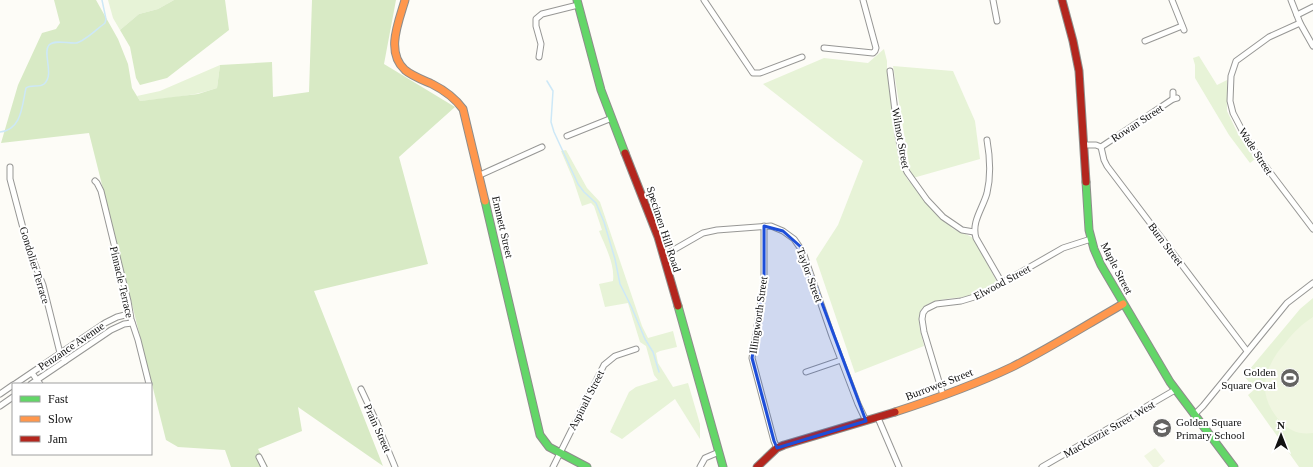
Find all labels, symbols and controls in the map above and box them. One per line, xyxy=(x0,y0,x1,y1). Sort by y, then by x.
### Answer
street label: Rowan Street xyxy=(1109,102,1165,144)
street label: Wilmot Street xyxy=(890,107,912,169)
street label: Wade Street xyxy=(1236,125,1276,177)
street label: Specimen Hill Road xyxy=(645,185,684,274)
street label: Emmett Street xyxy=(490,195,516,259)
street label: Burn Street xyxy=(1146,220,1186,268)
street label: Gondolier Terrace xyxy=(18,225,52,305)
street label: Maple Street xyxy=(1099,240,1135,296)
street label: Pinnacle Terrace xyxy=(108,245,136,319)
street label: Taylor Street xyxy=(795,246,825,304)
street label: Elwood Street xyxy=(972,262,1032,302)
street label: Illingworth Street xyxy=(747,276,769,354)
street label: Penzance Avenue xyxy=(36,319,106,373)
street label: Burrowes Street xyxy=(904,366,974,402)
place label: Golden Square Oval xyxy=(1221,366,1276,391)
sports icon: Golden Square Oval xyxy=(1279,367,1301,389)
street label: Aspinall Street xyxy=(566,368,606,432)
legend xyxy=(12,383,152,455)
text: Fast xyxy=(48,392,69,406)
street label: MacKenzie Street West xyxy=(1061,398,1157,460)
street label: Prain Street xyxy=(362,402,394,454)
text: Slow xyxy=(48,412,73,426)
north arrow xyxy=(1261,415,1301,455)
place label: Golden Square Primary School xyxy=(1176,416,1245,441)
school or university icon: Golden Square Primary School xyxy=(1151,417,1173,439)
text: N xyxy=(1277,419,1285,431)
text: Jam xyxy=(48,432,68,446)

